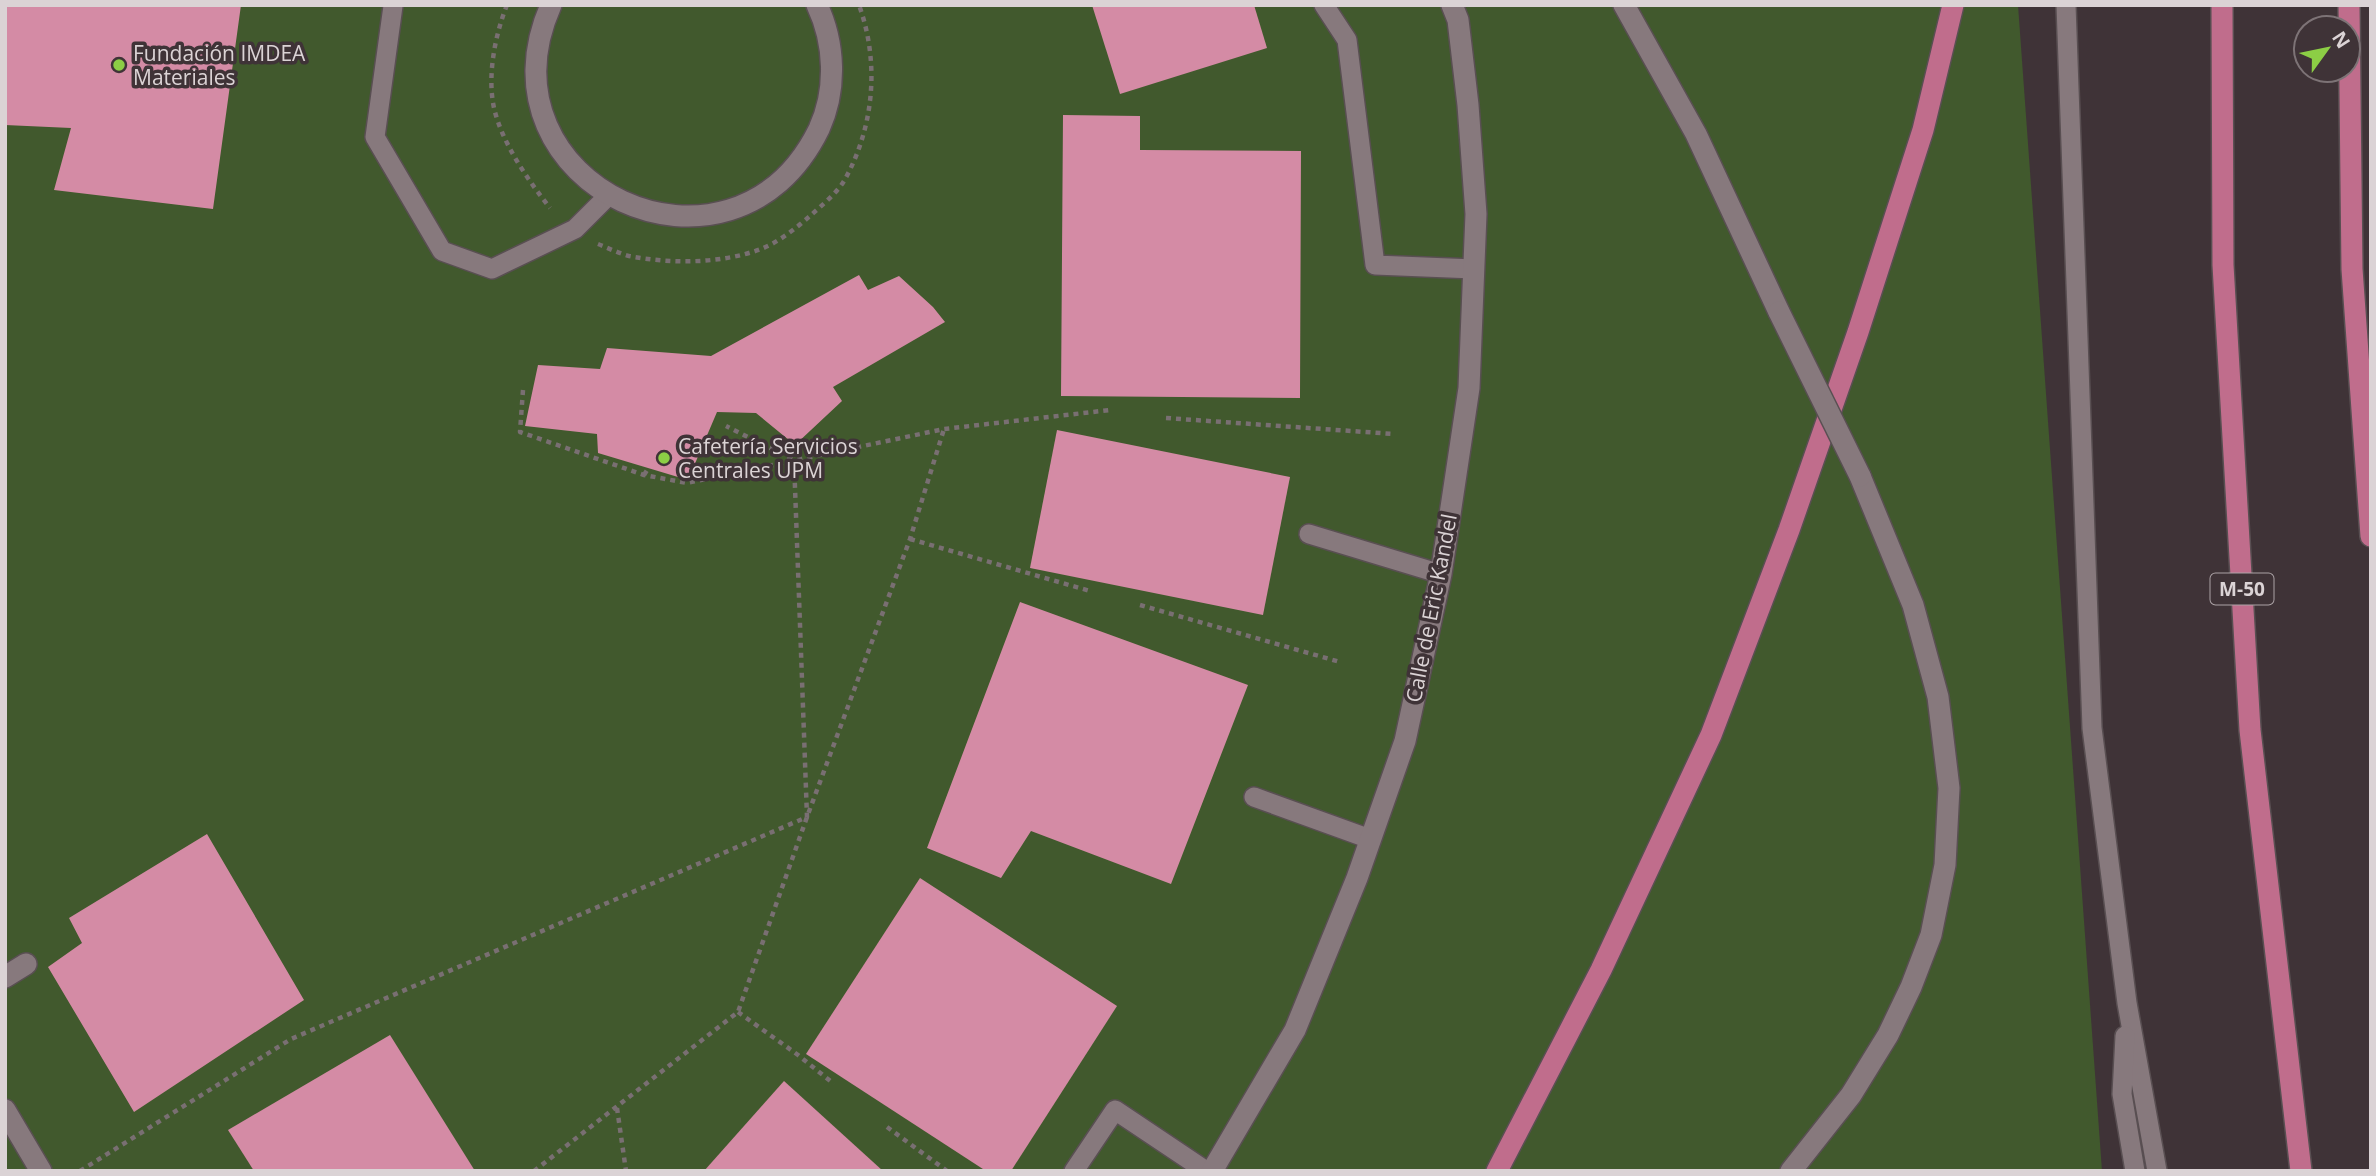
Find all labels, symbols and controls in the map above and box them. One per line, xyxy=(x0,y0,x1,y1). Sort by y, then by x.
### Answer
north arrow xyxy=(2292,14,2362,84)
text: N xyxy=(2326,26,2356,53)
place label: Fundación IMDEA Materiales xyxy=(133,39,306,91)
marker: Fundación IMDEA Materiales xyxy=(111,57,127,73)
place label: Cafetería Servicios Centrales UPM xyxy=(678,432,858,484)
marker: Cafetería Servicios Centrales UPM xyxy=(656,450,672,466)
street label: Calle de Eric Kandel xyxy=(1399,511,1463,705)
road number: M-50 xyxy=(2210,574,2274,604)

